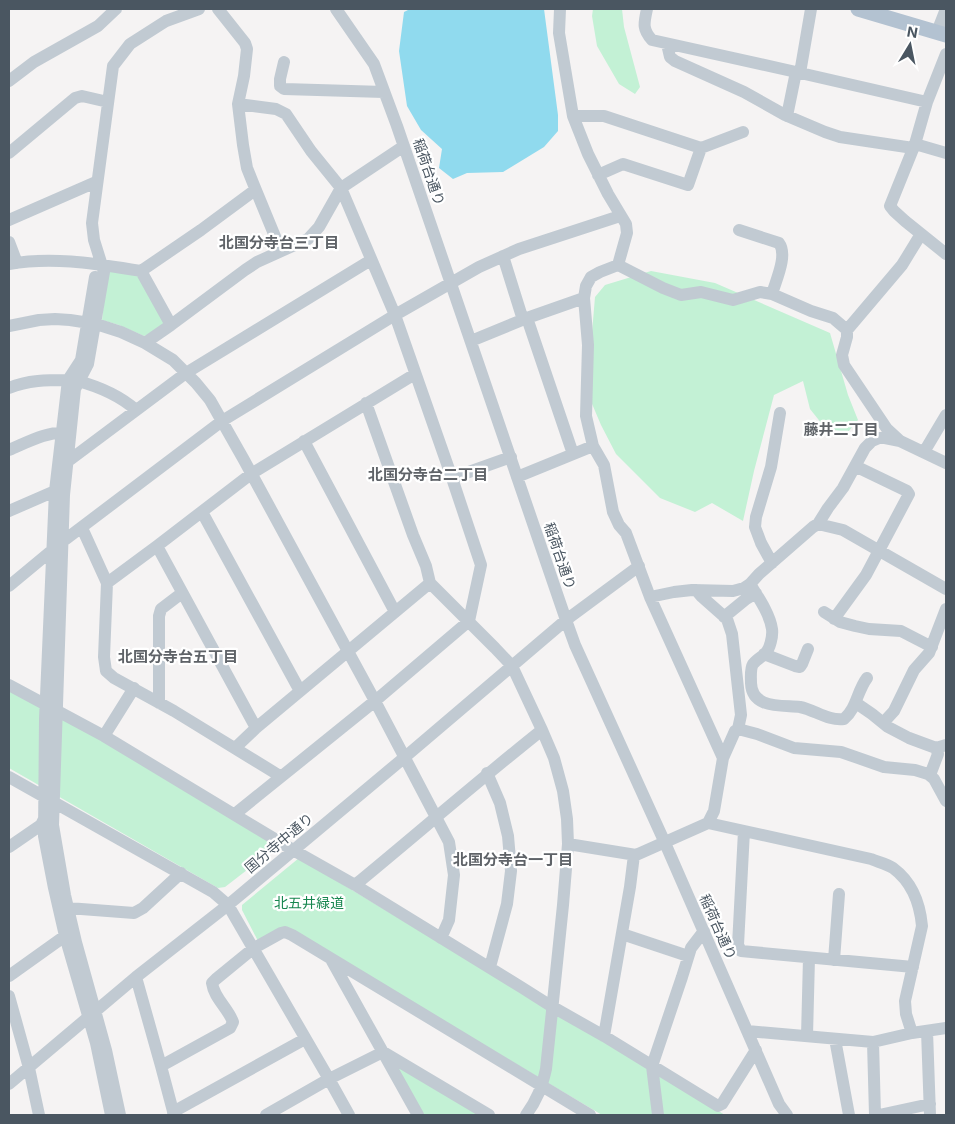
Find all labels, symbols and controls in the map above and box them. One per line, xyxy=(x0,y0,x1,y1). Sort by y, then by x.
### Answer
north arrow xyxy=(885,20,935,70)
text: N xyxy=(906,22,919,41)
street label: 稲荷台通り xyxy=(410,136,449,208)
district label: 北国分寺台三丁目 xyxy=(219,233,339,252)
district label: 藤井二丁目 xyxy=(803,420,879,439)
district label: 北国分寺台二丁目 xyxy=(368,465,488,484)
street label: 稲荷台通り xyxy=(541,520,580,592)
district label: 北国分寺台五丁目 xyxy=(118,647,238,666)
street label: 国分寺中通り xyxy=(241,809,316,876)
district label: 北国分寺台一丁目 xyxy=(453,850,573,869)
street label: 稲荷台通り xyxy=(696,891,740,962)
park label: 北五井緑道 xyxy=(274,894,344,911)

